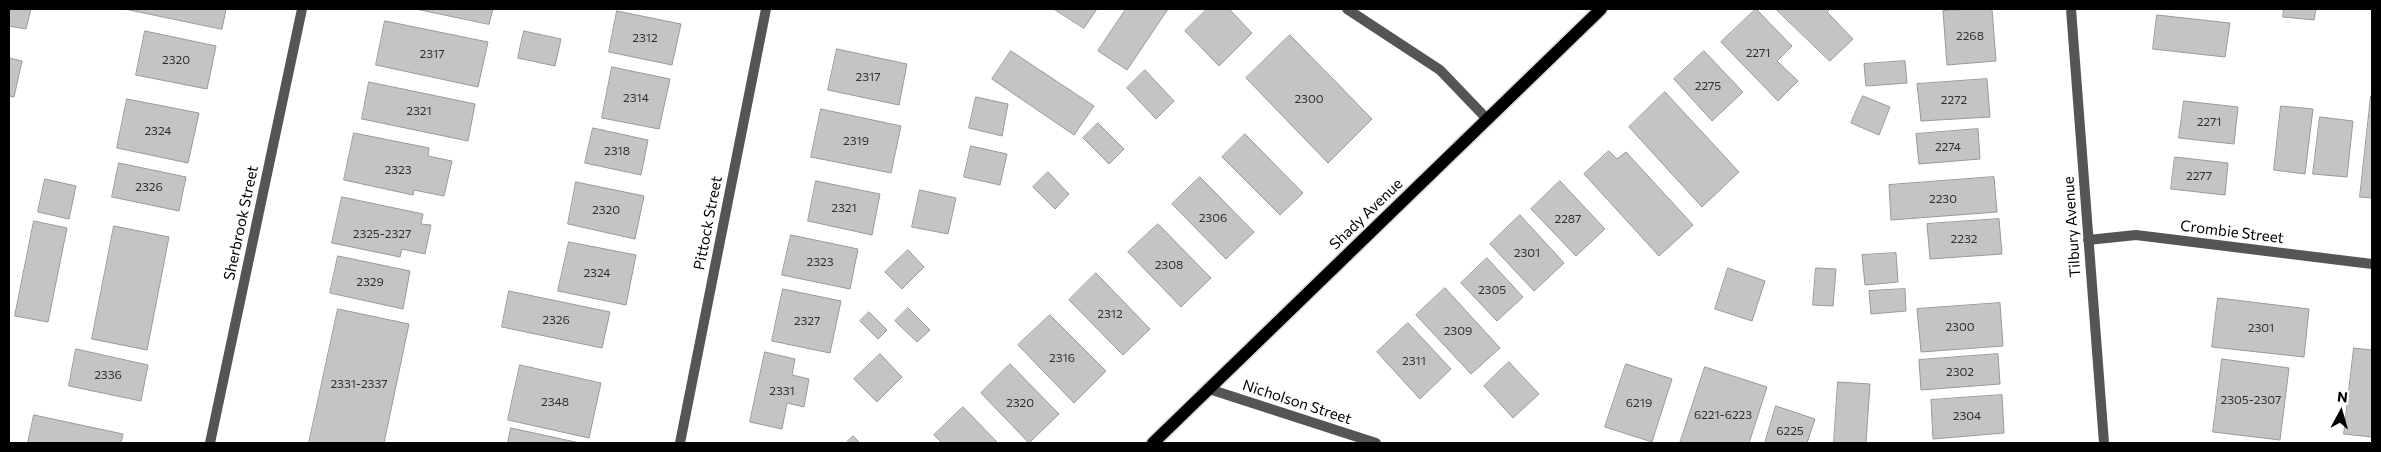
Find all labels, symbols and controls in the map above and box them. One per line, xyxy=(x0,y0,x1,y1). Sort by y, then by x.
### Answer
house number: 2268 xyxy=(1956,29,1984,43)
house number: 2312 xyxy=(632,31,658,45)
house number: 2271 xyxy=(1746,46,1770,60)
house number: 2317 xyxy=(420,47,444,61)
house number: 2320 xyxy=(162,53,190,67)
house number: 2317 xyxy=(856,70,880,84)
house number: 2275 xyxy=(1695,79,1721,93)
house number: 2314 xyxy=(623,91,649,105)
house number: 2300 xyxy=(1294,92,1324,106)
house number: 2272 xyxy=(1941,93,1967,107)
house number: 2321 xyxy=(406,104,432,118)
house number: 2271 xyxy=(2197,115,2221,129)
house number: 2324 xyxy=(144,124,172,138)
house number: 2319 xyxy=(843,134,869,148)
house number: 2274 xyxy=(1935,140,1961,154)
house number: 2318 xyxy=(604,144,630,158)
house number: 2323 xyxy=(385,163,411,177)
street label: Sherbrook Street xyxy=(220,164,262,282)
house number: 2277 xyxy=(2186,169,2212,183)
street label: Pittock Street xyxy=(690,175,726,271)
street label: Shady Avenue xyxy=(1326,175,1406,253)
street label: Tilbury Avenue xyxy=(2059,176,2085,278)
house number: 2326 xyxy=(135,180,163,194)
house number: 2230 xyxy=(1929,192,1957,206)
house number: 2321 xyxy=(831,201,857,215)
house number: 2320 xyxy=(592,203,620,217)
house number: 2306 xyxy=(1199,211,1227,225)
house number: 2287 xyxy=(1555,212,1581,226)
street label: Crombie Street xyxy=(2179,217,2285,247)
house number: 2325-2327 xyxy=(353,227,411,241)
house number: 2232 xyxy=(1951,232,1977,246)
house number: 2301 xyxy=(1514,246,1540,260)
house number: 2323 xyxy=(807,255,833,269)
house number: 2308 xyxy=(1155,258,1183,272)
house number: 2324 xyxy=(583,266,611,280)
house number: 2329 xyxy=(356,275,384,289)
house number: 2305 xyxy=(1478,283,1506,297)
house number: 2312 xyxy=(1097,307,1123,321)
house number: 2326 xyxy=(542,313,570,327)
house number: 2327 xyxy=(794,314,820,328)
house number: 2300 xyxy=(1945,320,1975,334)
house number: 2301 xyxy=(2248,321,2274,335)
house number: 2309 xyxy=(1444,324,1472,338)
house number: 2316 xyxy=(1049,351,1075,365)
house number: 2311 xyxy=(1402,354,1426,368)
house number: 2302 xyxy=(1946,365,1974,379)
house number: 2336 xyxy=(94,368,122,382)
street label: Nicholson Street xyxy=(1240,376,1354,428)
house number: 2331-2337 xyxy=(330,377,388,391)
house number: 2331 xyxy=(769,384,795,398)
north arrow xyxy=(2316,387,2366,437)
text: N xyxy=(2337,388,2349,406)
house number: 2305-2307 xyxy=(2221,393,2281,407)
house number: 2348 xyxy=(541,395,569,409)
house number: 2320 xyxy=(1006,396,1034,410)
house number: 6219 xyxy=(1626,396,1652,410)
house number: 6221-6223 xyxy=(1694,408,1752,422)
house number: 2304 xyxy=(1953,409,1981,423)
house number: 6225 xyxy=(1776,424,1804,438)

